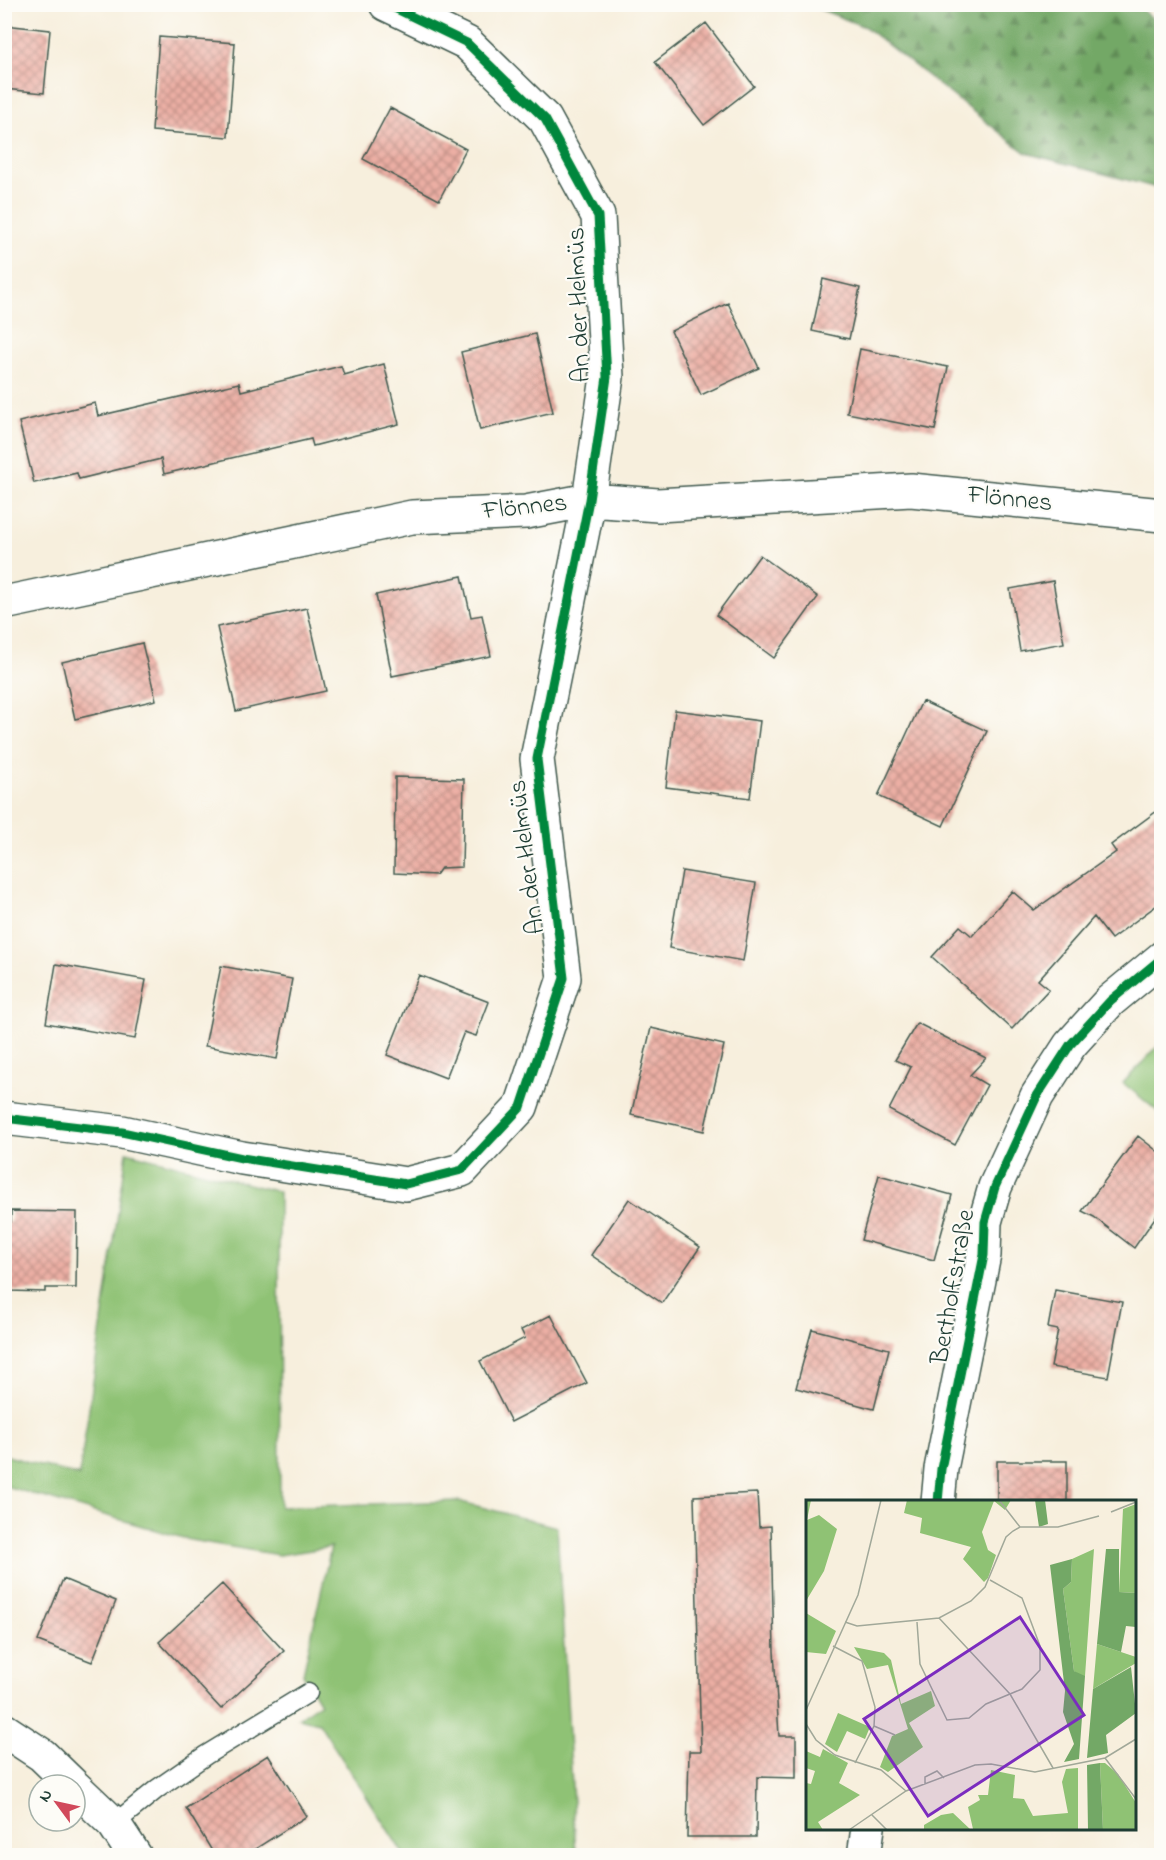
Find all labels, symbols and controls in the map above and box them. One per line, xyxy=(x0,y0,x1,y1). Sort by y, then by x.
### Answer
street label: An der Helmüs xyxy=(558,227,602,383)
street label: Flönnes xyxy=(965,477,1054,523)
street label: Flönnes xyxy=(480,485,569,531)
street label: An der Helmüs xyxy=(500,778,556,936)
street label: Bertholfstraße xyxy=(922,1206,986,1368)
inset map xyxy=(806,1500,1136,1830)
north arrow xyxy=(27,1773,87,1833)
text: N xyxy=(33,1785,59,1807)

